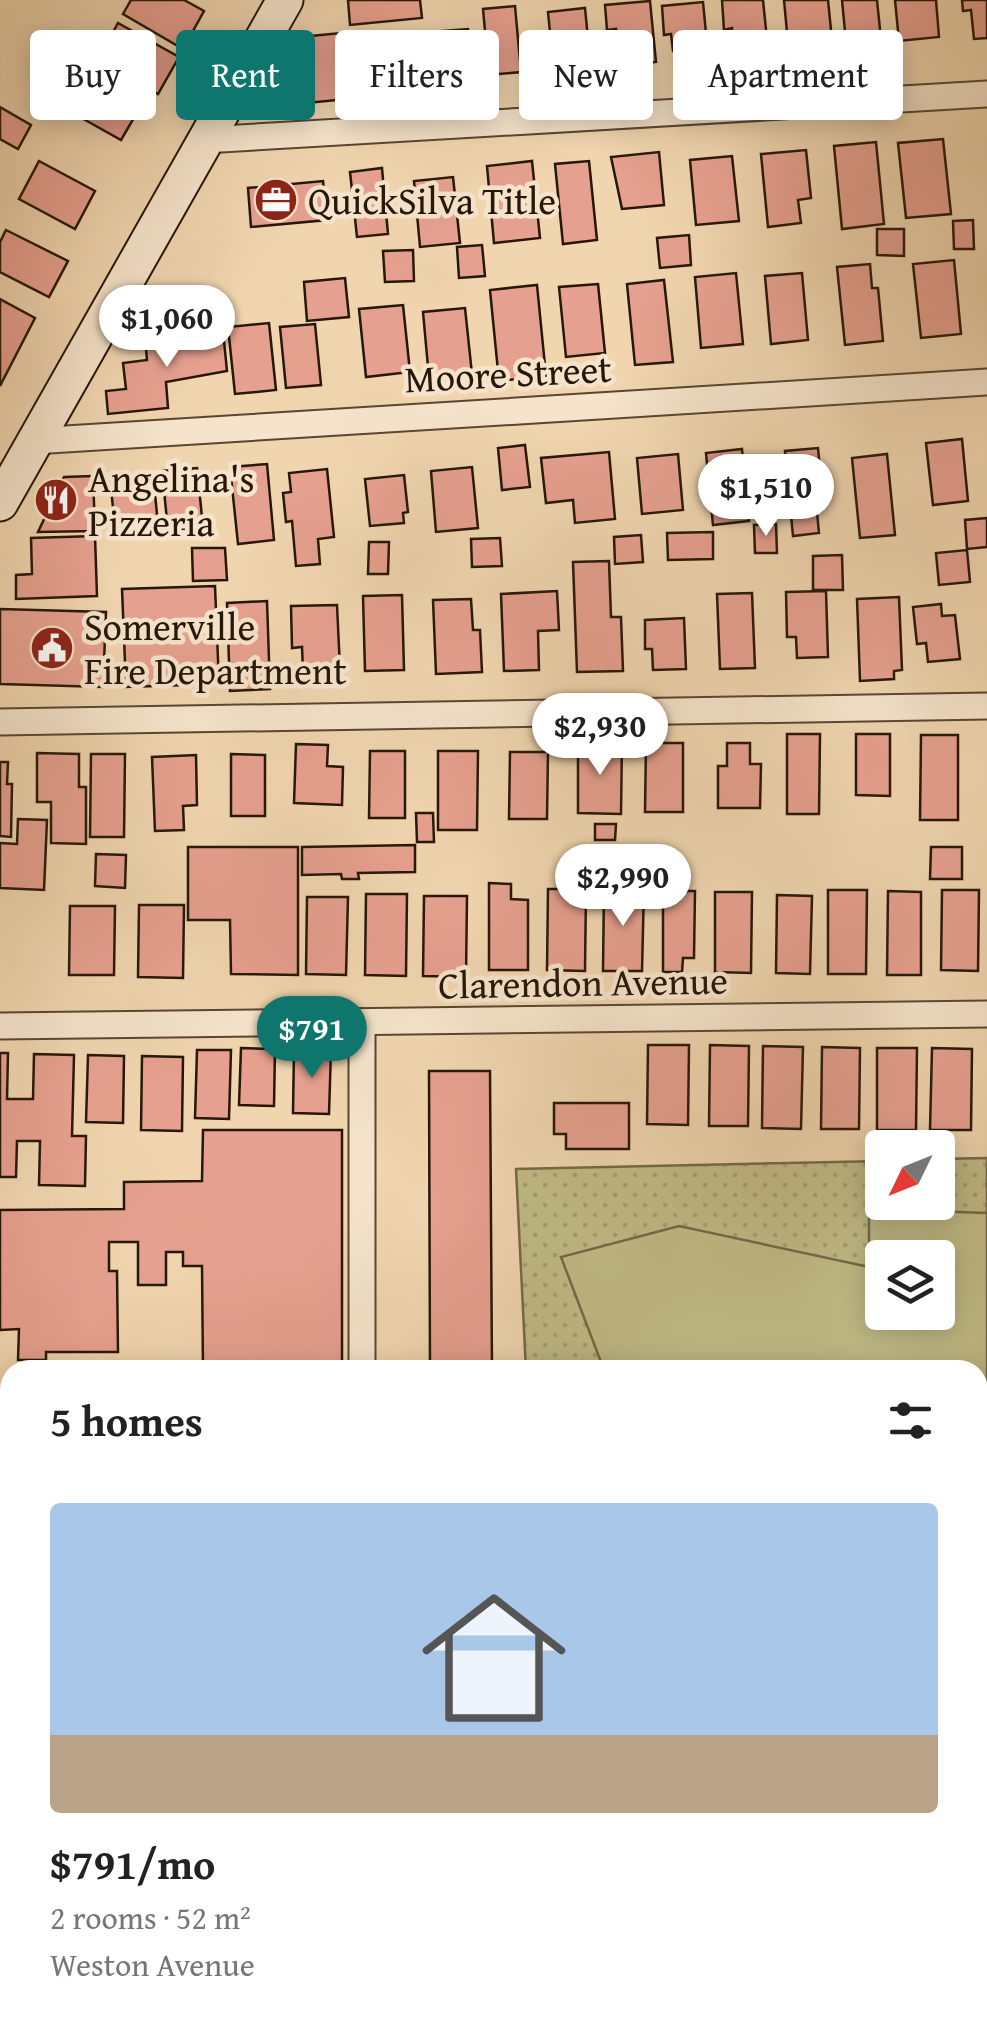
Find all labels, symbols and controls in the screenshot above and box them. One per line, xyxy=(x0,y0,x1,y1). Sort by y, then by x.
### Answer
chip: Buy xyxy=(30,30,156,120)
chip: Rent xyxy=(176,30,315,120)
chip: Filters xyxy=(335,30,499,120)
chip: New xyxy=(519,30,653,120)
chip: Apartment xyxy=(673,30,903,120)
place label: QuickSilva Title xyxy=(308,172,556,228)
office icon: QuickSilva Title xyxy=(253,177,299,223)
pin: $1,060 xyxy=(86,285,248,370)
text: $1,060 xyxy=(121,294,213,341)
street label: Moore Street xyxy=(403,340,613,406)
place label: Angelina's Pizzeria xyxy=(88,450,255,550)
pin: $1,510 xyxy=(685,454,847,539)
text: $1,510 xyxy=(720,463,812,510)
restaurant icon: Angelina's Pizzeria xyxy=(33,477,79,523)
place label: Somerville Fire Department xyxy=(84,598,347,698)
public building icon: Somerville Fire Department xyxy=(29,625,75,671)
pin: $2,930 xyxy=(519,693,681,778)
text: $2,930 xyxy=(554,702,646,749)
pin: $2,990 xyxy=(542,844,704,929)
text: $2,990 xyxy=(577,853,669,900)
street label: Clarendon Avenue xyxy=(438,951,728,1013)
pin: $791 xyxy=(253,996,371,1081)
text: $791 xyxy=(279,1005,345,1052)
north arrow xyxy=(865,1130,955,1220)
map controls xyxy=(865,1130,955,1330)
button: layers xyxy=(865,1240,955,1330)
text: 5 homes xyxy=(50,1390,203,1451)
icon: filters xyxy=(883,1393,938,1448)
icon: home xyxy=(404,1568,584,1748)
text: $791/mo xyxy=(50,1833,215,1894)
text: 2 rooms · 52 m² xyxy=(50,1894,251,1941)
text: Weston Avenue xyxy=(50,1941,255,1988)

